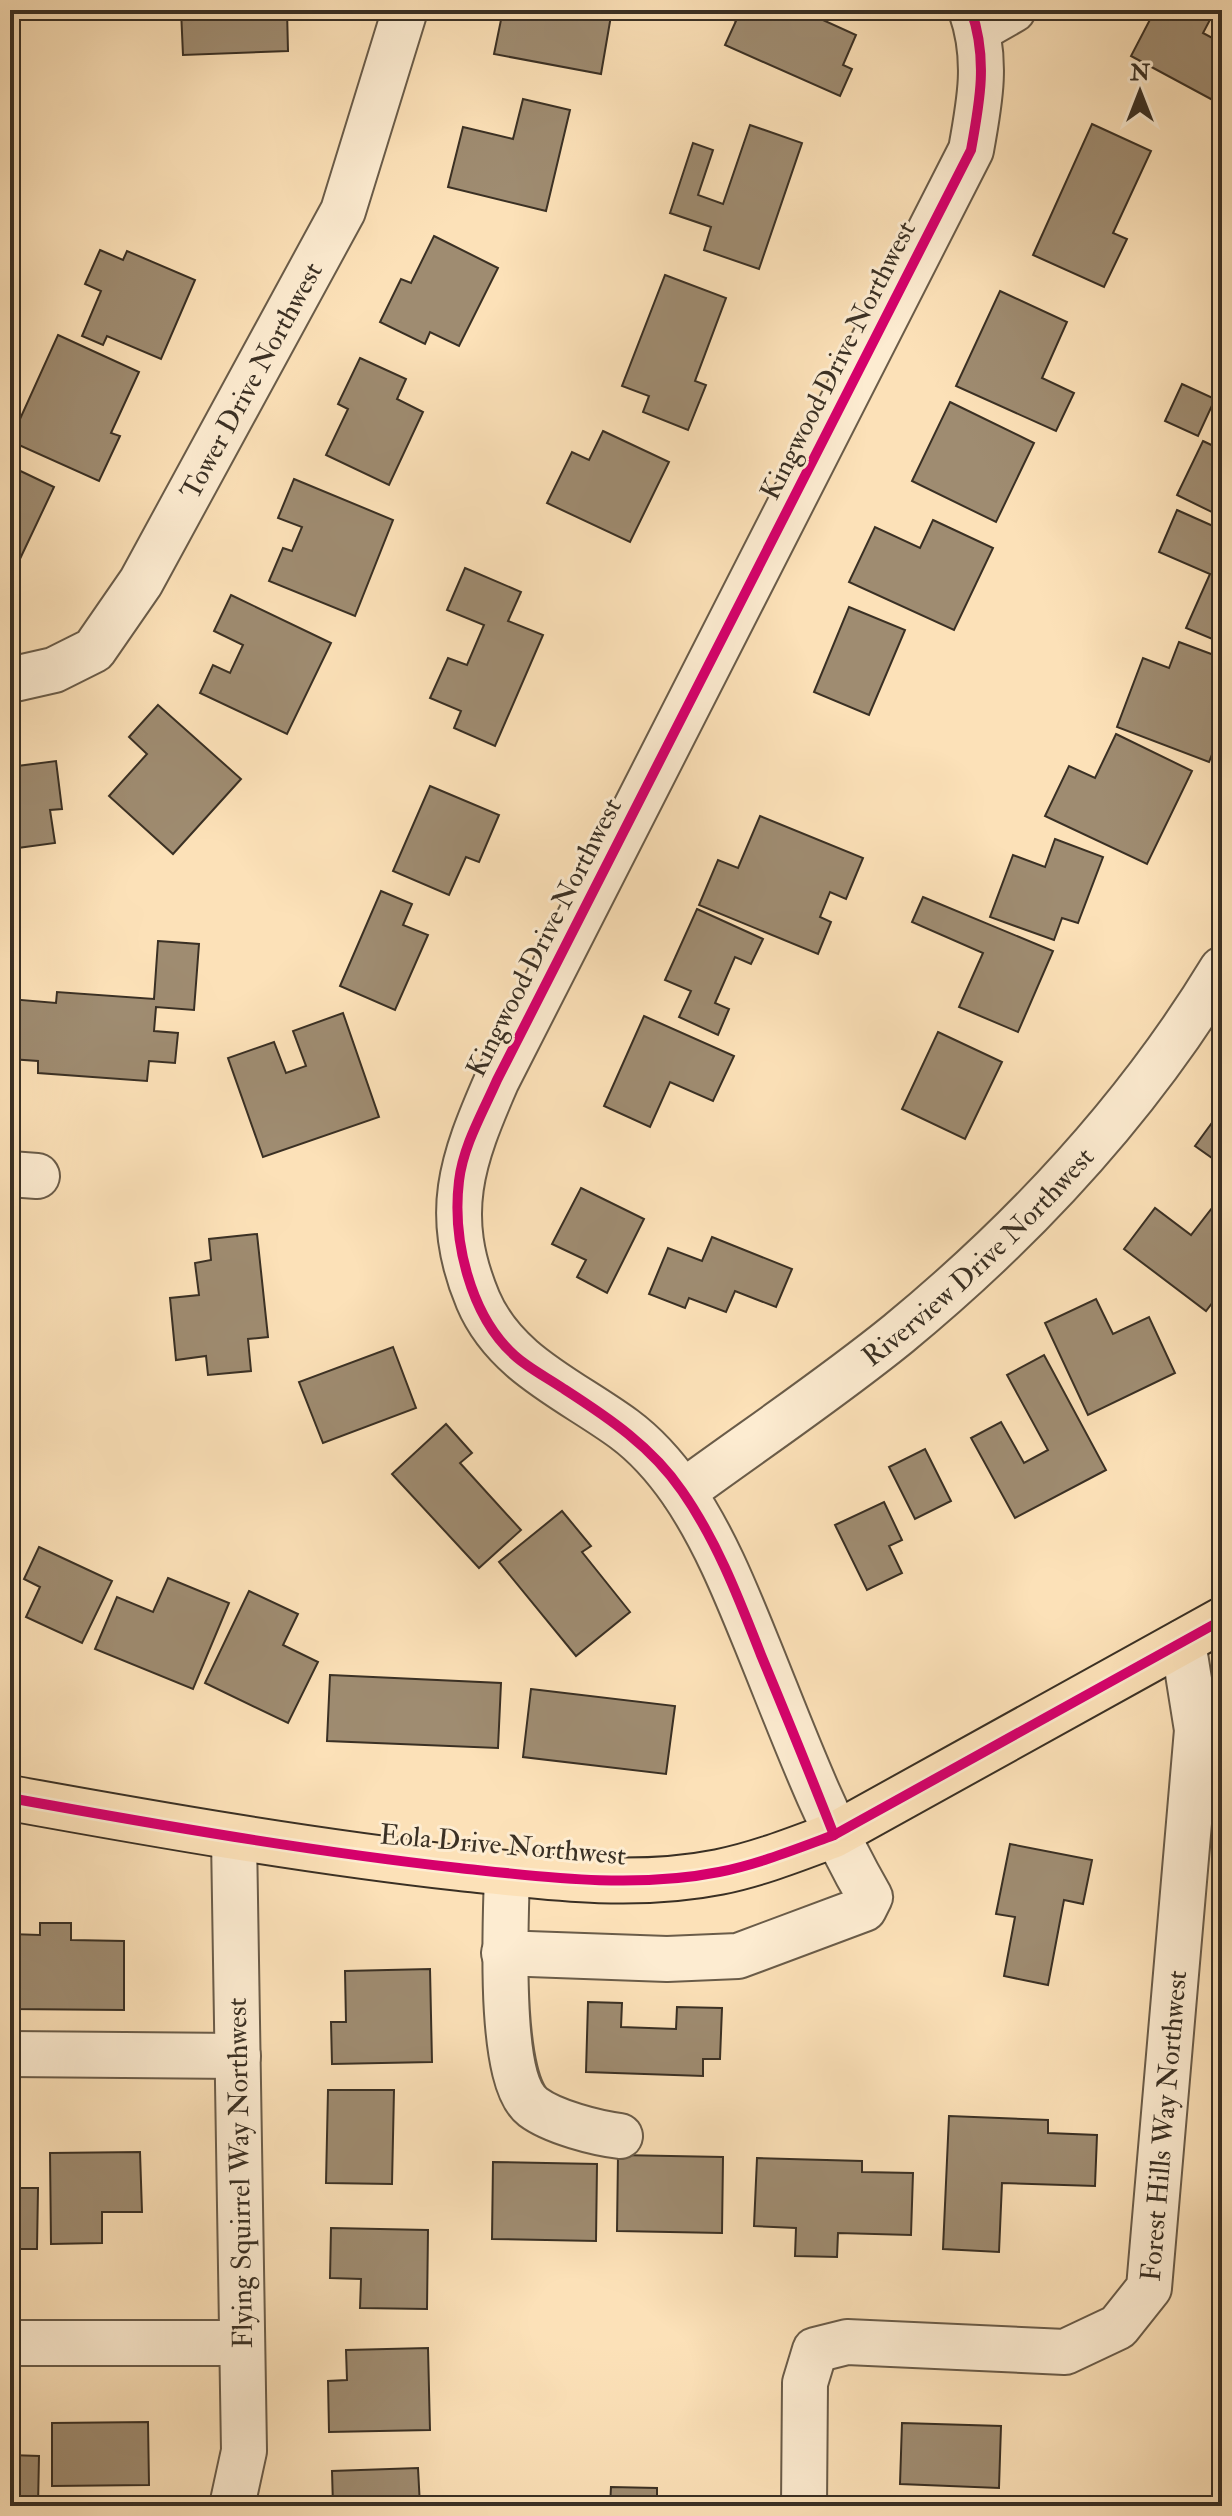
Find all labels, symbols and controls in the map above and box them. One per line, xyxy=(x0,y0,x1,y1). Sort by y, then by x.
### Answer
north arrow xyxy=(1100,52,1180,132)
text: N xyxy=(1129,59,1150,87)
street label: Kingwood Drive Northwest xyxy=(753,215,924,506)
street label: Tower Drive Northwest xyxy=(173,256,331,506)
street label: Kingwood Drive Northwest xyxy=(459,792,630,1083)
street label: Riverview Drive Northwest xyxy=(856,1141,1102,1375)
street label: Eola Drive Northwest xyxy=(378,1817,628,1874)
street label: Forest Hills Way Northwest xyxy=(1134,1969,1195,2283)
street label: Flying Squirrel Way Northwest xyxy=(220,1997,261,2349)

